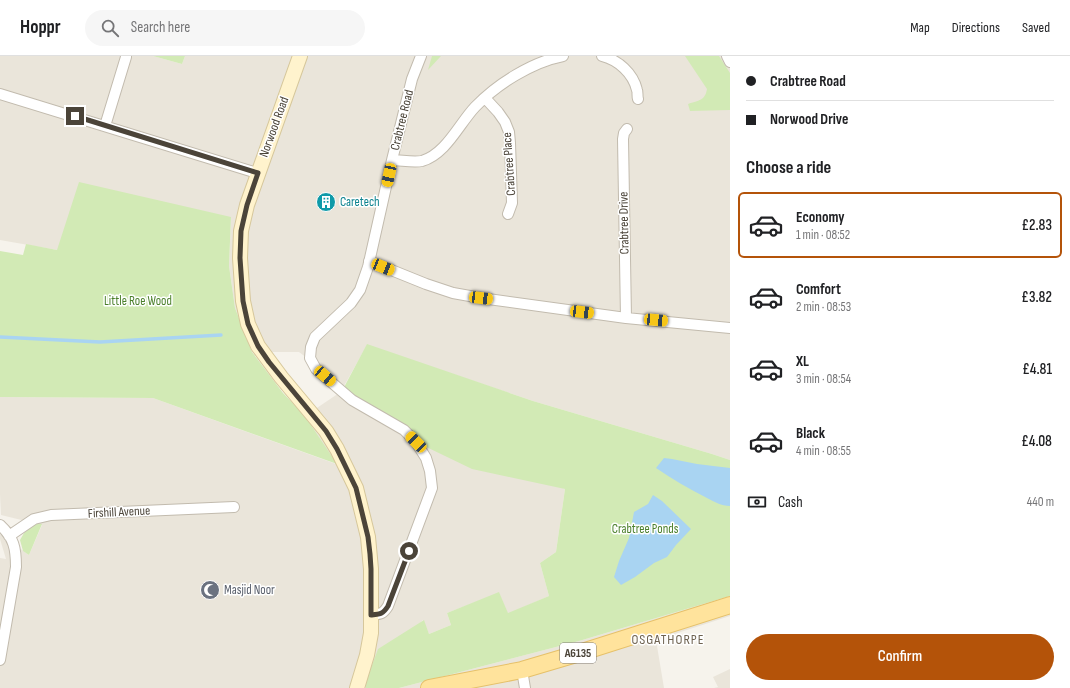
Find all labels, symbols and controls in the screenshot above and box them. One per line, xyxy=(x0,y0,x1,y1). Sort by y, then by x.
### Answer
search box xyxy=(85,10,365,46)
text: Hoppr xyxy=(20,16,61,39)
icon: search xyxy=(99,17,121,39)
text: Search here xyxy=(131,18,190,37)
text: Map xyxy=(910,19,930,36)
text: Directions xyxy=(952,19,1000,36)
text: Saved xyxy=(1022,19,1050,36)
text: Crabtree Road xyxy=(770,72,846,91)
street label: Crabtree Road xyxy=(387,88,417,152)
street label: Norwood Road xyxy=(256,95,292,159)
route end xyxy=(66,107,84,125)
text: Norwood Drive xyxy=(770,110,848,129)
street label: Crabtree Place xyxy=(499,132,519,196)
text: Choose a ride xyxy=(746,157,831,178)
car xyxy=(381,162,397,188)
building icon: Caretech xyxy=(315,191,337,213)
street label: Crabtree Drive xyxy=(615,191,633,255)
place label: Caretech xyxy=(340,194,380,210)
icon: car xyxy=(748,207,784,243)
text: Economy xyxy=(796,208,845,227)
text: £2.83 xyxy=(1021,216,1052,235)
text: 1 min · 08:52 xyxy=(796,227,850,243)
car xyxy=(370,257,396,277)
icon: car xyxy=(748,279,784,315)
text: Comfort xyxy=(796,280,841,299)
text: £3.82 xyxy=(1021,288,1052,307)
car xyxy=(468,291,494,305)
park label: Little Roe Wood xyxy=(104,293,172,309)
text: 2 min · 08:53 xyxy=(796,299,851,315)
car xyxy=(569,305,595,319)
car xyxy=(644,313,668,327)
icon: car xyxy=(748,351,784,387)
text: XL xyxy=(796,352,809,371)
text: £4.81 xyxy=(1022,360,1052,379)
car xyxy=(312,364,338,388)
text: 3 min · 08:54 xyxy=(796,371,851,387)
icon: car xyxy=(748,423,784,459)
text: Black xyxy=(796,424,825,443)
car xyxy=(403,429,429,455)
text: £4.08 xyxy=(1021,432,1052,451)
text: 4 min · 08:55 xyxy=(796,443,851,459)
icon: cash xyxy=(746,491,768,513)
text: Cash xyxy=(778,493,803,512)
text: 440 m xyxy=(1027,494,1054,510)
street label: Firshill Avenue xyxy=(87,502,151,522)
park label: Crabtree Ponds xyxy=(612,521,679,537)
route start xyxy=(400,542,418,560)
mosque icon: Masjid Noor xyxy=(199,579,221,601)
place label: Masjid Noor xyxy=(224,582,275,598)
district label: OSGATHORPE xyxy=(631,631,705,648)
button: Confirm xyxy=(746,634,1054,680)
road number: A6135 xyxy=(560,643,596,663)

